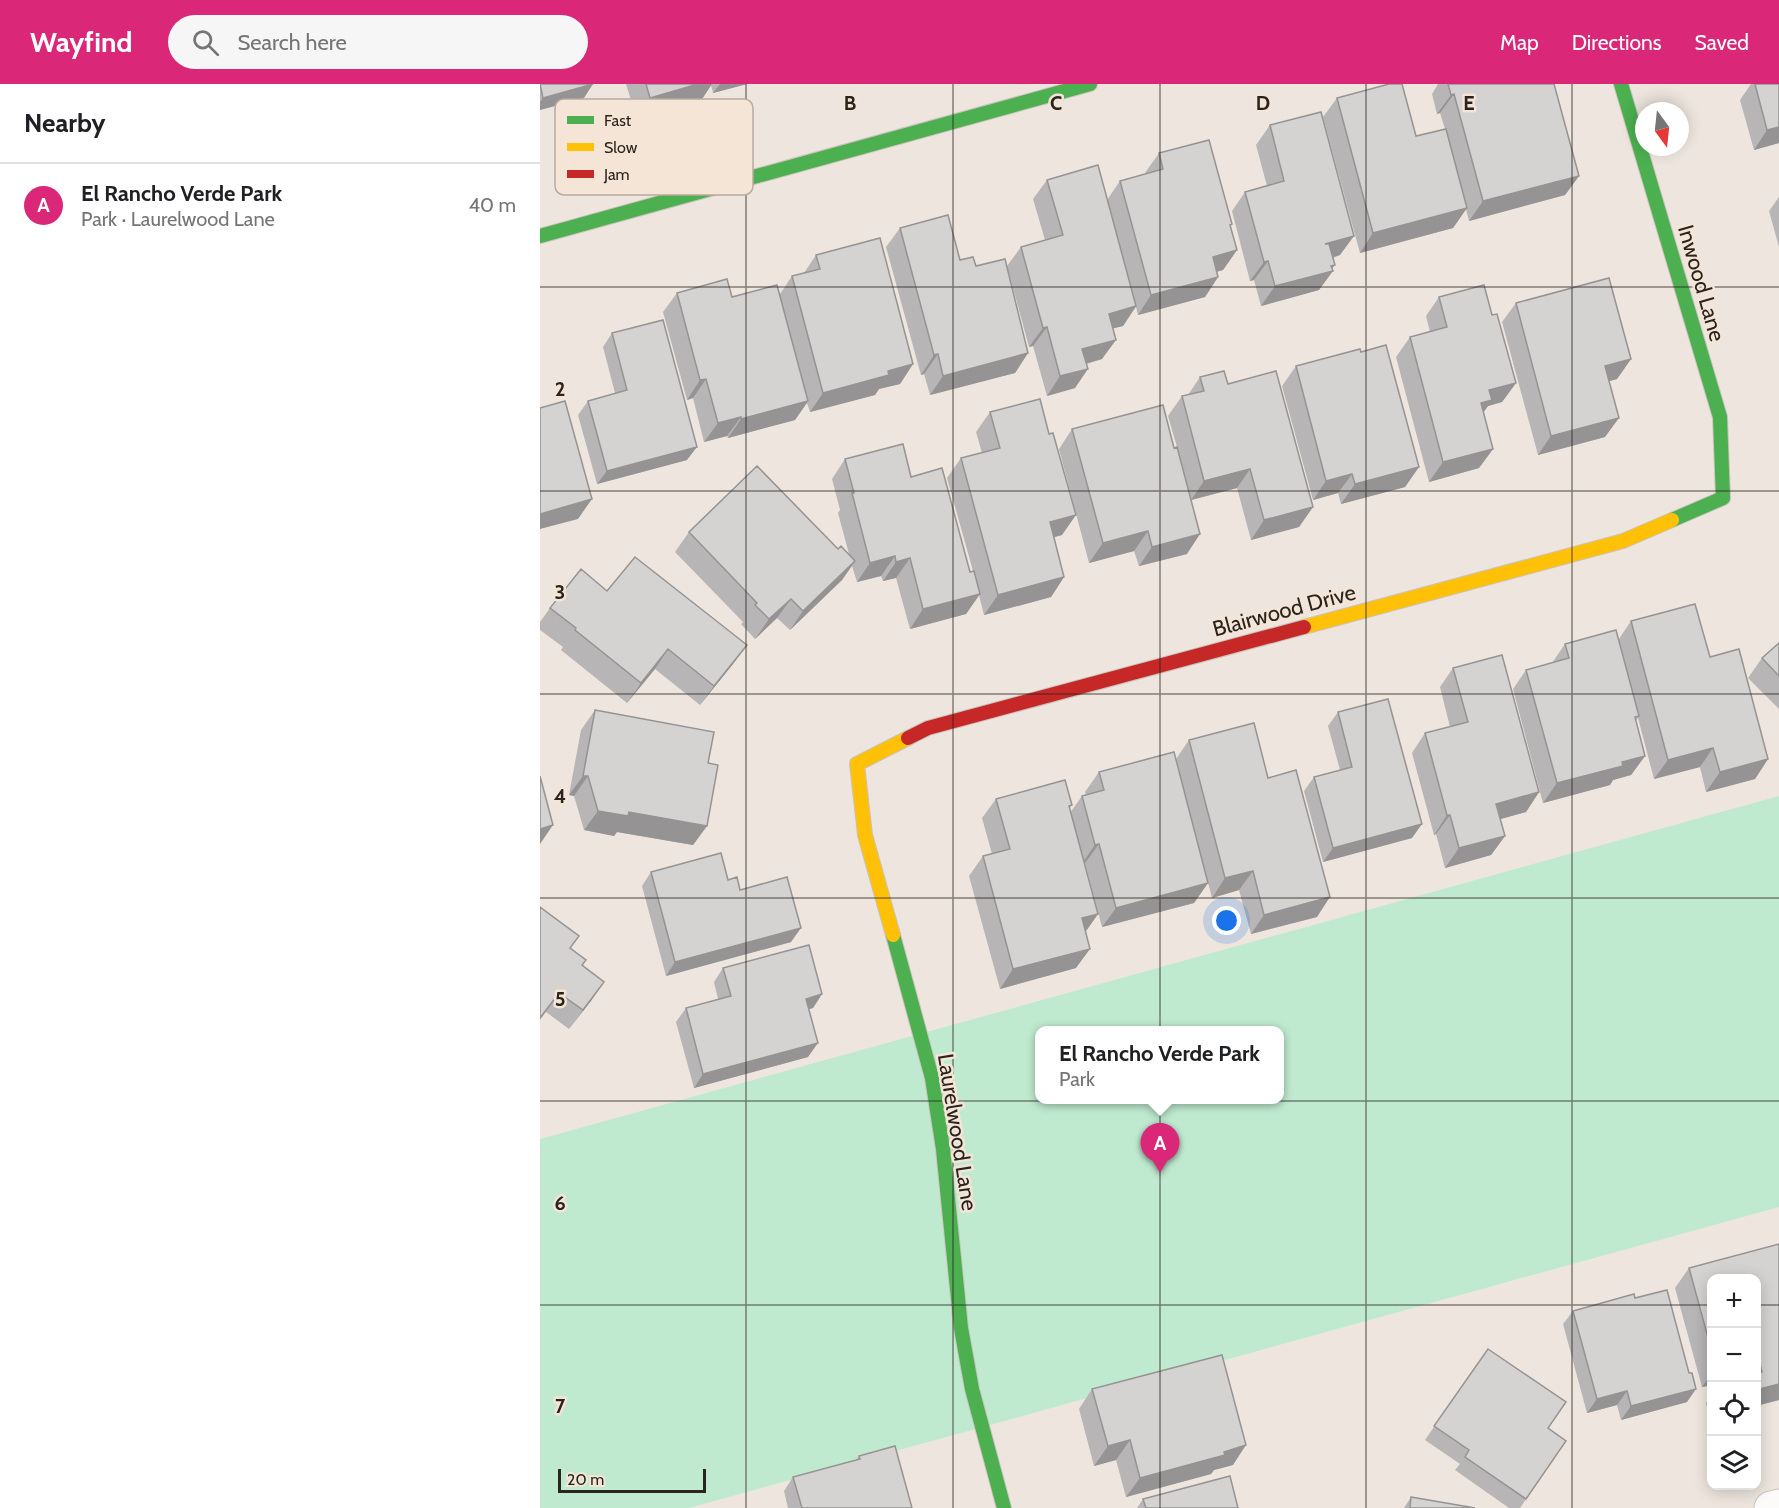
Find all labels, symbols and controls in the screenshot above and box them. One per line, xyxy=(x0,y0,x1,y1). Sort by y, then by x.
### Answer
search box xyxy=(168,15,588,69)
text: Wayfind xyxy=(30,25,132,59)
icon: search xyxy=(189,26,222,59)
text: Search here xyxy=(237,29,347,56)
text: Map xyxy=(1500,30,1539,55)
text: Directions xyxy=(1572,30,1661,55)
text: Saved xyxy=(1694,30,1749,55)
text: B xyxy=(844,91,856,115)
text: C xyxy=(1050,91,1062,115)
text: D xyxy=(1256,91,1270,115)
text: E xyxy=(1463,91,1475,115)
legend xyxy=(555,99,753,195)
north arrow xyxy=(1635,102,1689,156)
text: Nearby xyxy=(24,107,105,139)
text: Fast xyxy=(604,111,632,130)
text: Slow xyxy=(604,138,638,157)
text: Jam xyxy=(603,165,630,184)
text: El Rancho Verde Park xyxy=(81,180,282,207)
text: A xyxy=(37,193,50,217)
text: 40 m xyxy=(468,193,516,217)
text: Park · Laurelwood Lane xyxy=(81,207,275,231)
street label: Inwood Lane xyxy=(1672,222,1731,344)
text: 2 xyxy=(555,377,565,401)
street label: Blairwood Drive xyxy=(1210,578,1359,643)
text: 3 xyxy=(555,580,565,604)
text: 4 xyxy=(554,784,566,808)
your location xyxy=(1212,906,1241,935)
text: 5 xyxy=(555,987,565,1011)
popup xyxy=(1035,1026,1284,1104)
text: El Rancho Verde Park xyxy=(1059,1040,1260,1067)
street label: Laurelwood Lane xyxy=(932,1052,983,1212)
text: Park xyxy=(1059,1067,1095,1091)
pin: A xyxy=(1140,1124,1180,1173)
text: 6 xyxy=(554,1191,566,1215)
map controls xyxy=(1707,1274,1761,1490)
button: + xyxy=(1707,1274,1761,1328)
button: − xyxy=(1707,1328,1761,1382)
button: locate xyxy=(1707,1382,1761,1436)
text: 7 xyxy=(555,1394,566,1418)
button: layers xyxy=(1707,1436,1761,1490)
scale bar xyxy=(558,1466,706,1494)
text: 20 m xyxy=(567,1470,604,1489)

